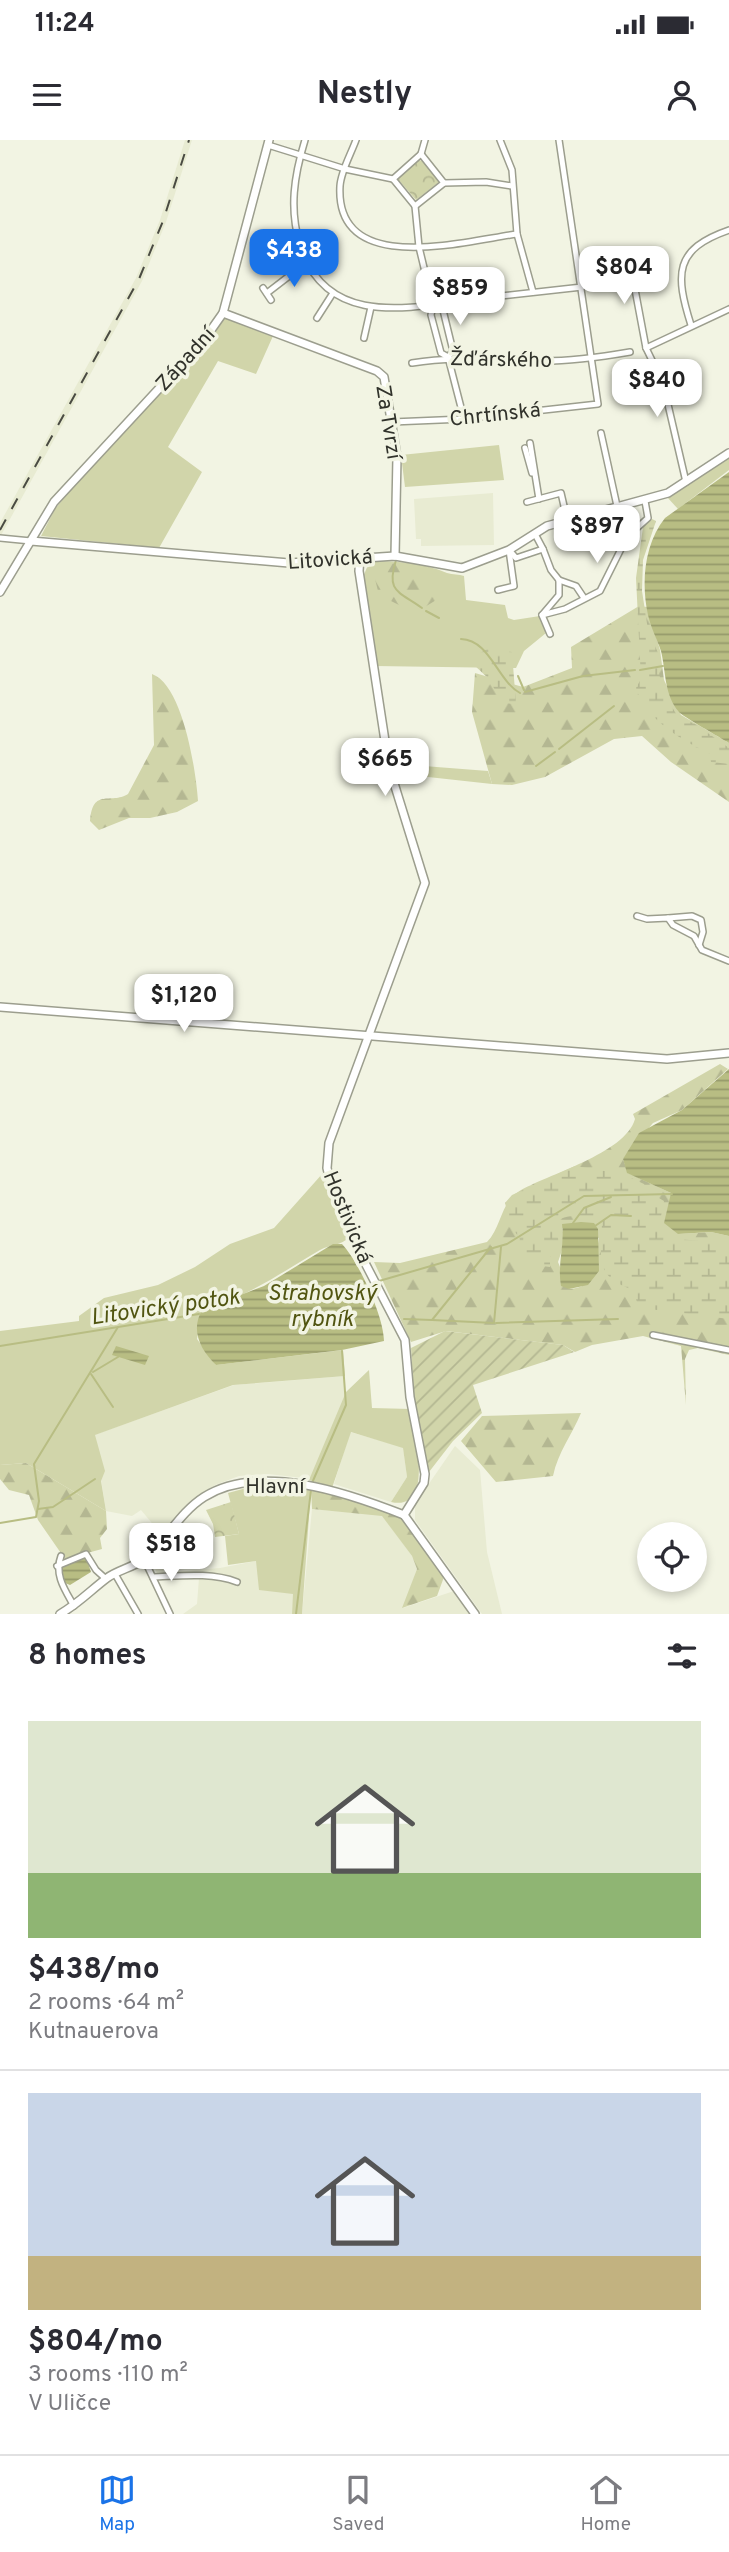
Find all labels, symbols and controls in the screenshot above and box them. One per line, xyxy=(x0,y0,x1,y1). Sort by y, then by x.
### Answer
text: 11:24 xyxy=(35,8,95,41)
text: Nestly xyxy=(317,75,412,115)
icon: menu xyxy=(28,76,66,114)
icon: person xyxy=(663,76,701,114)
pin: $438 xyxy=(253,230,335,289)
text: $438 xyxy=(266,237,322,266)
pin: $804 xyxy=(583,246,665,306)
text: $804 xyxy=(595,254,653,283)
pin: $859 xyxy=(419,268,501,327)
text: $859 xyxy=(432,275,488,304)
street label: Západní xyxy=(150,321,223,398)
street label: Žďárského xyxy=(450,345,552,375)
pin: $840 xyxy=(616,359,698,419)
text: $840 xyxy=(628,367,686,396)
street label: Za Tvrzí xyxy=(368,383,407,463)
street label: Chrtínská xyxy=(448,397,542,434)
pin: $897 xyxy=(556,506,638,565)
text: $897 xyxy=(570,513,624,542)
street label: Litovická xyxy=(287,544,374,577)
pin: $665 xyxy=(344,738,426,798)
text: $665 xyxy=(357,746,413,775)
pin: $1,120 xyxy=(127,974,241,1034)
text: $1,120 xyxy=(150,982,218,1011)
street label: Hostivická xyxy=(316,1167,377,1268)
water label: Strahovský rybník xyxy=(268,1280,379,1335)
water label: Litovický potok xyxy=(89,1284,242,1333)
street label: Hlavní xyxy=(245,1474,306,1501)
map controls xyxy=(637,1522,707,1592)
button: locate xyxy=(637,1522,707,1592)
pin: $518 xyxy=(130,1524,212,1583)
text: $518 xyxy=(145,1531,197,1560)
icon: filters xyxy=(663,1637,701,1675)
text: 8 homes xyxy=(28,1638,147,1675)
icon: home xyxy=(302,1766,428,1892)
text: $438/mo xyxy=(28,1952,160,1989)
text: 2 rooms · 64 m² xyxy=(28,1989,184,2018)
text: Kutnauerova xyxy=(28,2018,159,2047)
icon: home xyxy=(302,2138,428,2264)
text: $804/mo xyxy=(28,2324,163,2361)
text: 3 rooms · 110 m² xyxy=(28,2361,188,2390)
text: V Uličce xyxy=(28,2390,111,2419)
tab: Map xyxy=(98,2471,136,2537)
tab: Saved xyxy=(332,2471,384,2537)
tab: Home xyxy=(580,2471,631,2537)

